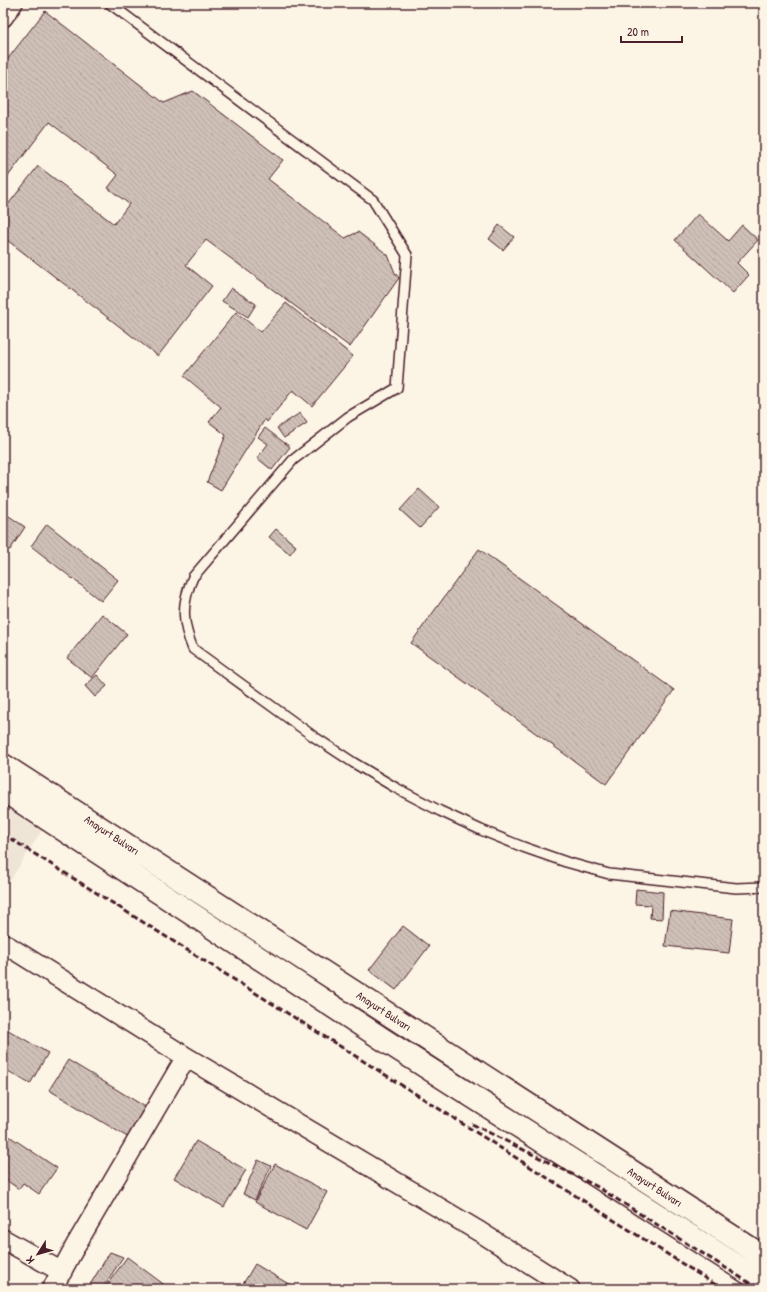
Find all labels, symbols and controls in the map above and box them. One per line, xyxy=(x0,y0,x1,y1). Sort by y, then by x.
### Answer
scale bar xyxy=(621,18,682,44)
text: 20 m xyxy=(627,23,649,40)
street label: Anayurt Bulvarı xyxy=(82,812,142,858)
street label: Anayurt Bulvarı xyxy=(354,988,414,1034)
street label: Anayurt Bulvarı xyxy=(625,1164,685,1210)
north arrow xyxy=(18,1234,58,1274)
text: K xyxy=(23,1253,37,1267)

